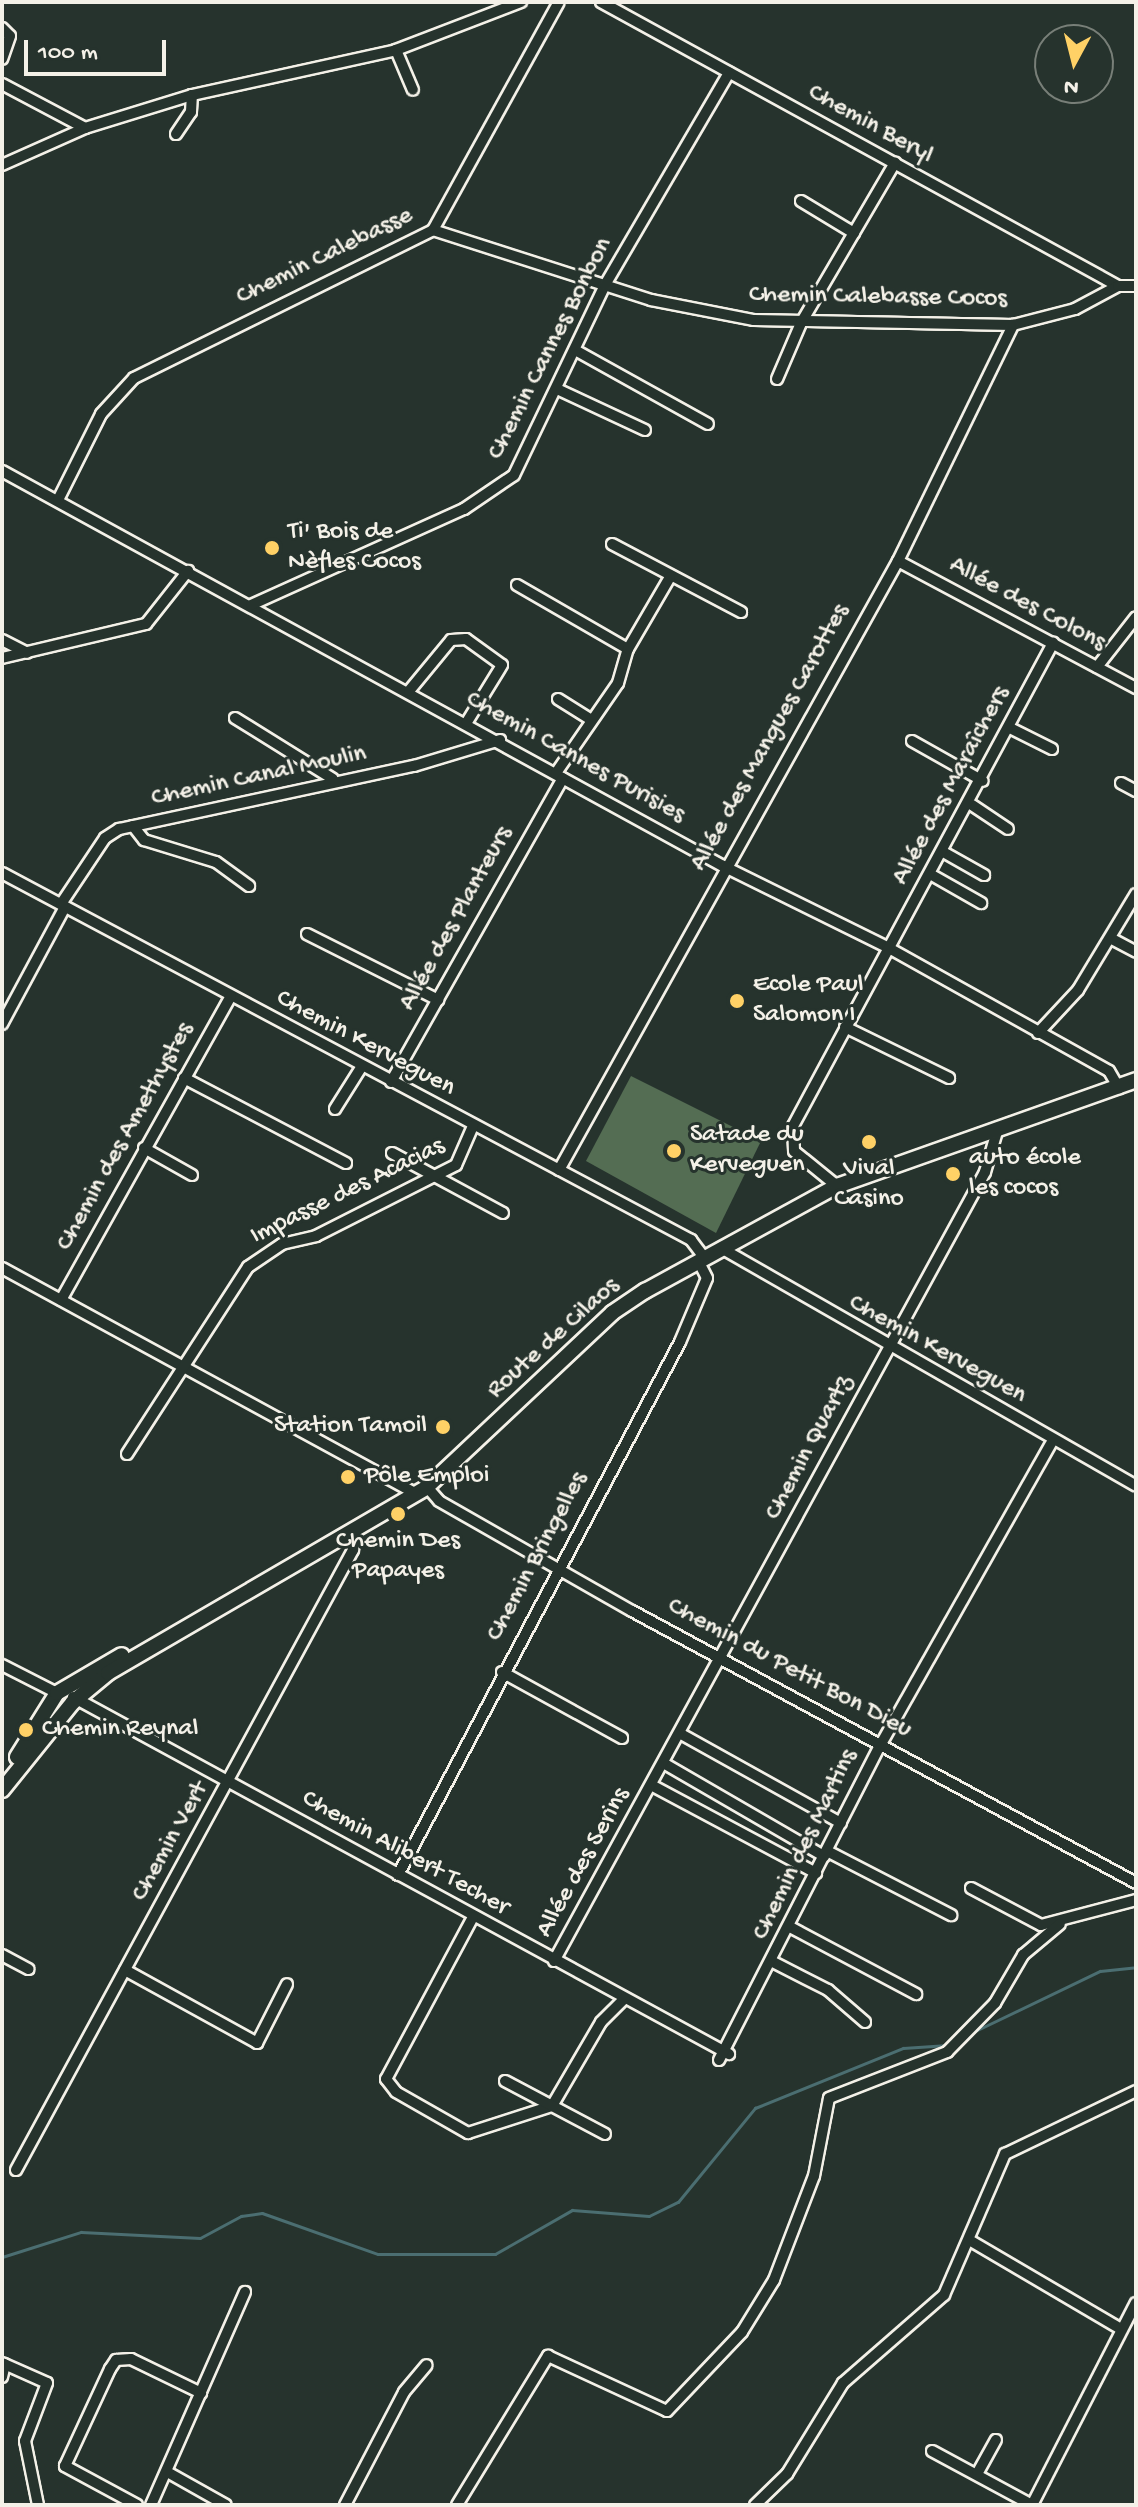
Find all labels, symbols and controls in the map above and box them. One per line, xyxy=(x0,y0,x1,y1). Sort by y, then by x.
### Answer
scale bar xyxy=(28,24,170,74)
north arrow xyxy=(1034,24,1114,104)
text: 100 m xyxy=(38,39,98,68)
text: N xyxy=(1063,72,1080,100)
street label: Chemin Beryl xyxy=(802,78,938,172)
street label: Chemin Calebasse xyxy=(232,201,418,313)
street label: Chemin Cannes Bonbon xyxy=(481,233,621,465)
street label: Chemin Calebasse Cocos xyxy=(749,280,1007,316)
place label: Ti' Bois de Nèfles Cocos xyxy=(288,517,421,578)
marker: Ti' Bois de Nèfles Cocos xyxy=(263,539,281,557)
street label: Allée des Colons xyxy=(943,551,1111,659)
street label: Allée des Mangues Carottes xyxy=(684,599,858,877)
street label: Allée des Maraîchers xyxy=(886,681,1018,891)
street label: Chemin Cannes Purisies xyxy=(460,685,690,831)
street label: Chemin Canal Moulin xyxy=(149,739,369,815)
street label: Allée des Planteurs xyxy=(393,821,521,1017)
place label: Ecole Paul Salomon I xyxy=(753,970,864,1032)
street label: Chemin Kerveguen xyxy=(270,984,460,1104)
marker: Ecole Paul Salomon I xyxy=(728,992,746,1010)
street label: Chemin des Amethystes xyxy=(50,1017,202,1257)
place label: Satade du Kerveguen xyxy=(690,1120,805,1182)
street label: Impasse des Acacias xyxy=(246,1131,450,1253)
marker: Vival Casino xyxy=(860,1133,878,1151)
marker: Satade du Kerveguen xyxy=(665,1142,683,1160)
place label: auto école les cocos xyxy=(969,1143,1081,1204)
place label: Vival Casino xyxy=(834,1154,904,1216)
marker: auto école les cocos xyxy=(944,1165,962,1183)
street label: Route de Cilaos xyxy=(481,1271,627,1407)
street label: Chemin Kerveguen xyxy=(843,1288,1031,1412)
street label: Chemin Quartz xyxy=(759,1370,861,1526)
place label: Station Tamoil xyxy=(274,1411,427,1443)
marker: Station Tamoil xyxy=(434,1418,452,1436)
place label: Pôle Emploi xyxy=(364,1461,489,1493)
street label: Chemin Bringelles xyxy=(480,1467,596,1647)
marker: Pôle Emploi xyxy=(339,1468,357,1486)
marker: Chemin Des Papayes xyxy=(389,1505,407,1523)
place label: Chemin Des Papayes xyxy=(336,1526,460,1588)
street label: Chemin du Petit Bon Dieu xyxy=(662,1591,916,1747)
place label: Chemin Reynal xyxy=(42,1714,198,1746)
marker: Chemin Reynal xyxy=(17,1721,35,1739)
street label: Chemin des Martins xyxy=(746,1745,866,1945)
street label: Chemin Vert xyxy=(125,1777,217,1907)
street label: Allée des Serins xyxy=(530,1783,638,1943)
street label: Chemin Alibert Techer xyxy=(296,1784,514,1924)

